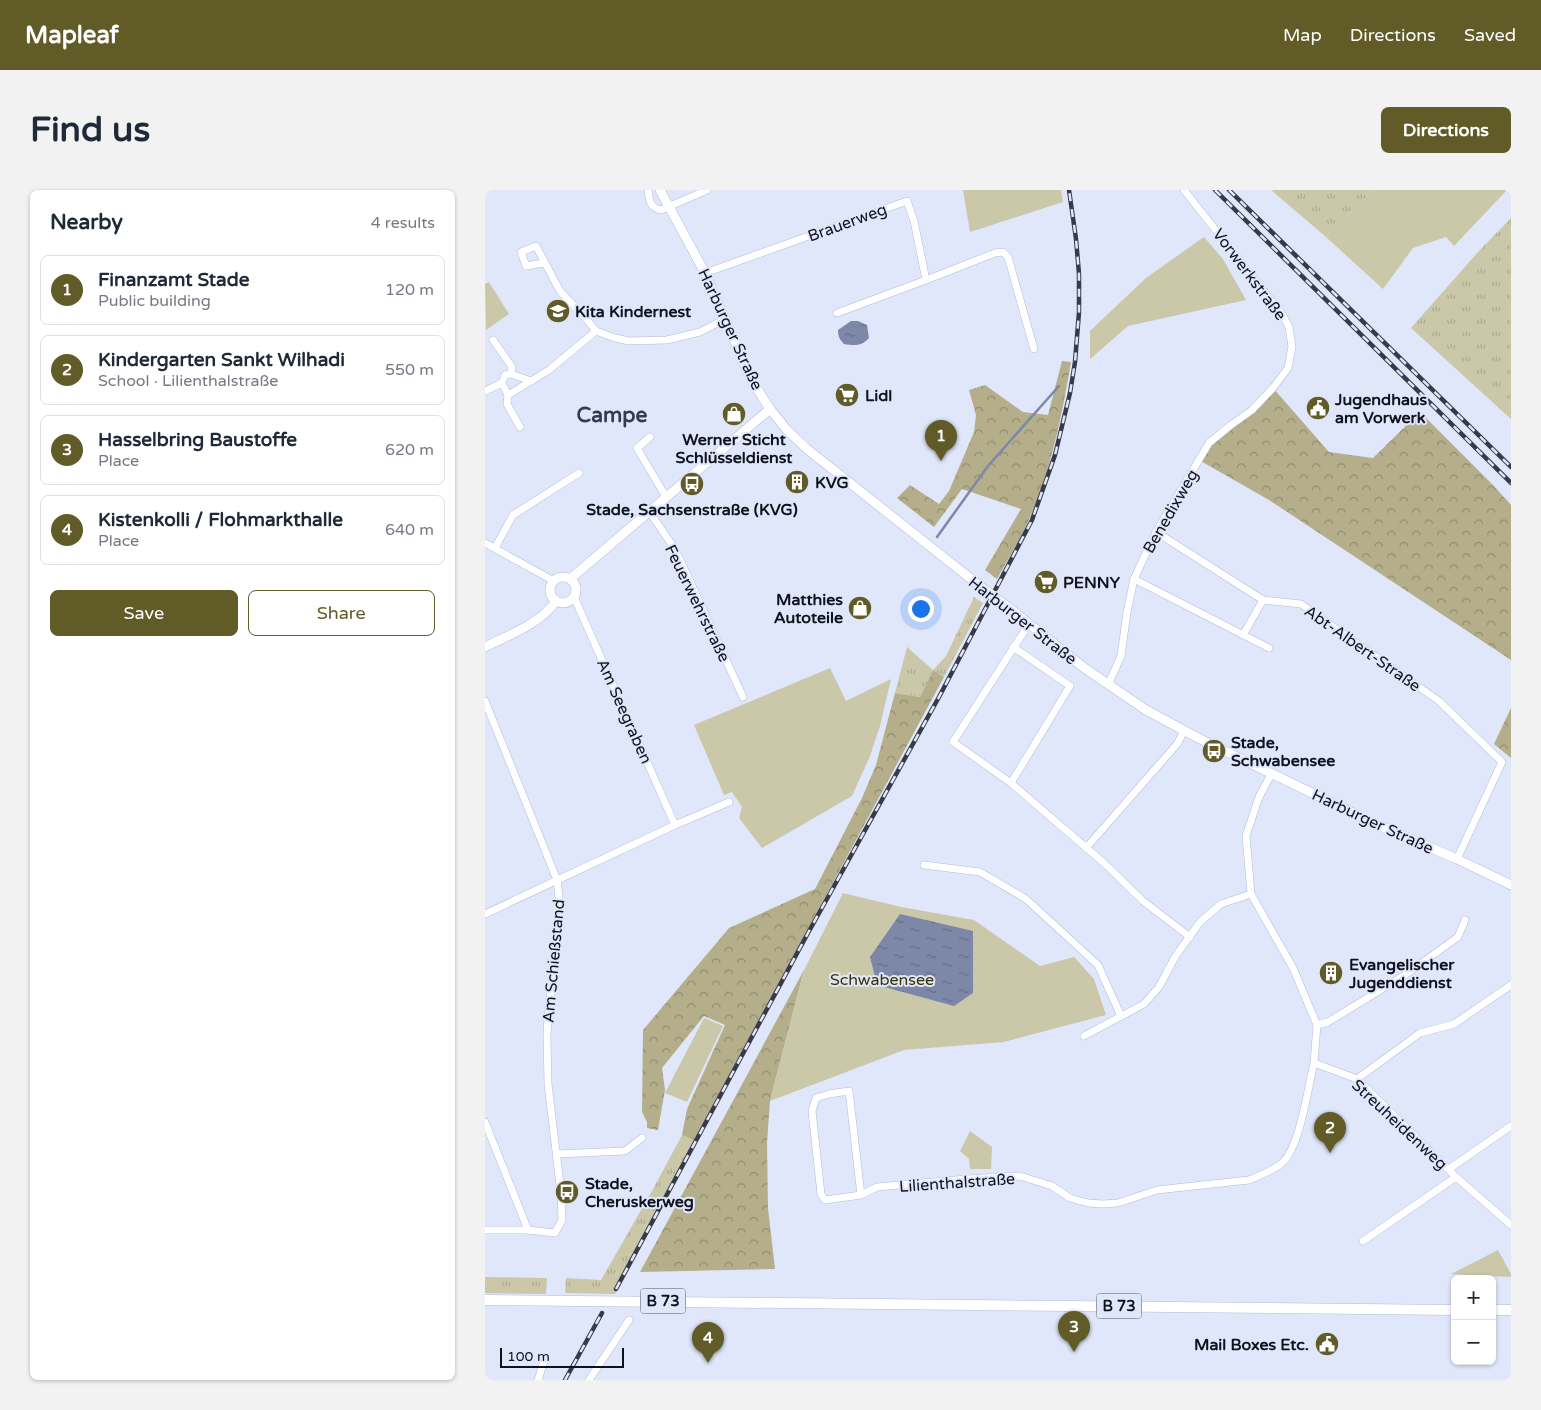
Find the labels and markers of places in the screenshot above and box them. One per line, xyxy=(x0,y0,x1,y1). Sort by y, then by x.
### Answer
school or university icon: Kita Kindernest xyxy=(545,298,571,324)
place label: Kita Kindernest xyxy=(575,302,692,322)
supermarket icon: Lidl xyxy=(834,382,860,408)
place label: Lidl xyxy=(865,386,892,406)
place label: Jugendhaus am Vorwerk xyxy=(1334,390,1428,428)
public building icon: Jugendhaus am Vorwerk xyxy=(1305,395,1331,421)
shop icon: Werner Sticht Schlüsseldienst xyxy=(721,401,747,427)
pin: 1 xyxy=(925,420,957,461)
place label: Werner Sticht Schlüsseldienst xyxy=(676,430,793,468)
building icon: KVG xyxy=(784,469,810,495)
bus stop icon: Stade, Sachsenstraße (KVG) xyxy=(679,471,705,497)
place label: KVG xyxy=(815,473,849,493)
place label: Stade, Sachsenstraße (KVG) xyxy=(586,500,798,520)
supermarket icon: PENNY xyxy=(1033,569,1059,595)
place label: PENNY xyxy=(1063,573,1121,593)
place label: Matthies Autoteile xyxy=(774,590,843,628)
shop icon: Matthies Autoteile xyxy=(847,595,873,621)
place label: Stade, Schwabensee xyxy=(1231,733,1335,771)
bus stop icon: Stade, Schwabensee xyxy=(1201,738,1227,764)
place label: Evangelischer Jugenddienst xyxy=(1348,955,1455,993)
building icon: Evangelischer Jugenddienst xyxy=(1318,960,1344,986)
pin: 2 xyxy=(1314,1112,1346,1153)
place label: Stade, Cheruskerweg xyxy=(585,1174,694,1212)
bus stop icon: Stade, Cheruskerweg xyxy=(554,1179,580,1205)
pin: 3 xyxy=(1058,1311,1090,1352)
pin: 4 xyxy=(692,1322,724,1363)
public building icon: Mail Boxes Etc. xyxy=(1314,1331,1340,1357)
place label: Mail Boxes Etc. xyxy=(1194,1335,1309,1355)

